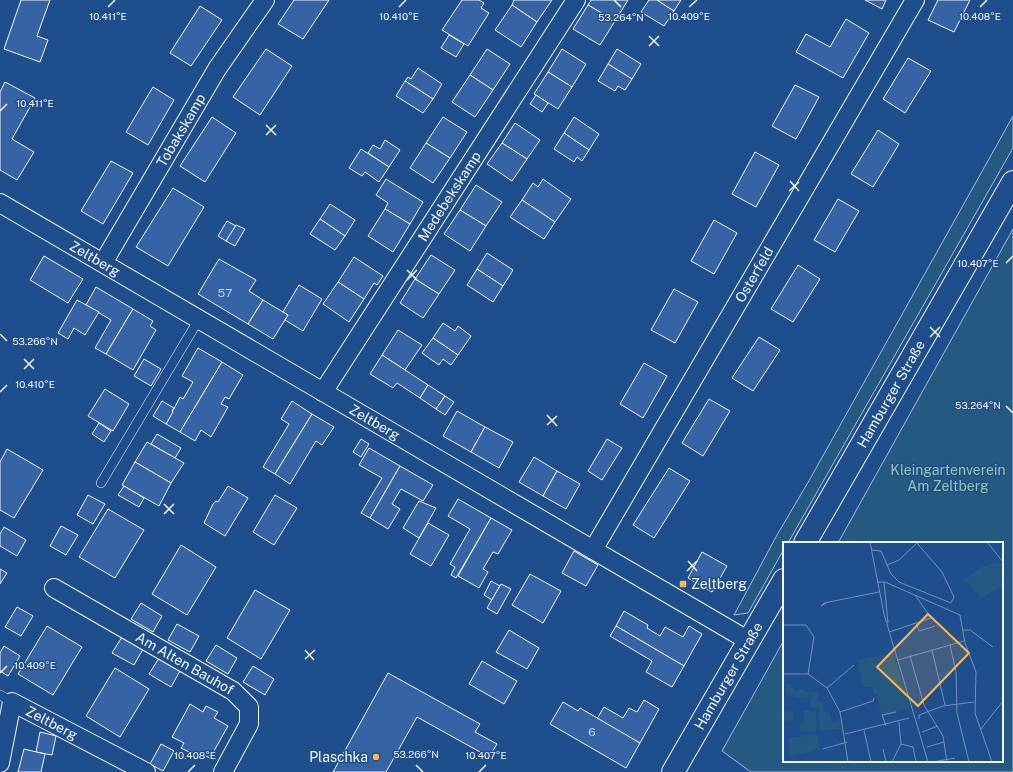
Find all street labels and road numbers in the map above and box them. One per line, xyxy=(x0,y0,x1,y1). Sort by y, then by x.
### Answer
street label: Tobakskamp xyxy=(153,91,209,170)
street label: Medebekskamp xyxy=(415,148,484,244)
street label: Zeltberg xyxy=(67,237,123,280)
street label: Osterfeld xyxy=(732,244,777,305)
street label: Hamburger Straße xyxy=(854,337,928,451)
street label: Zeltberg xyxy=(346,401,403,443)
street label: Hamburger Straße xyxy=(691,619,766,732)
street label: Am Alten Bauhof xyxy=(133,629,237,698)
street label: Zeltberg xyxy=(23,703,81,743)

